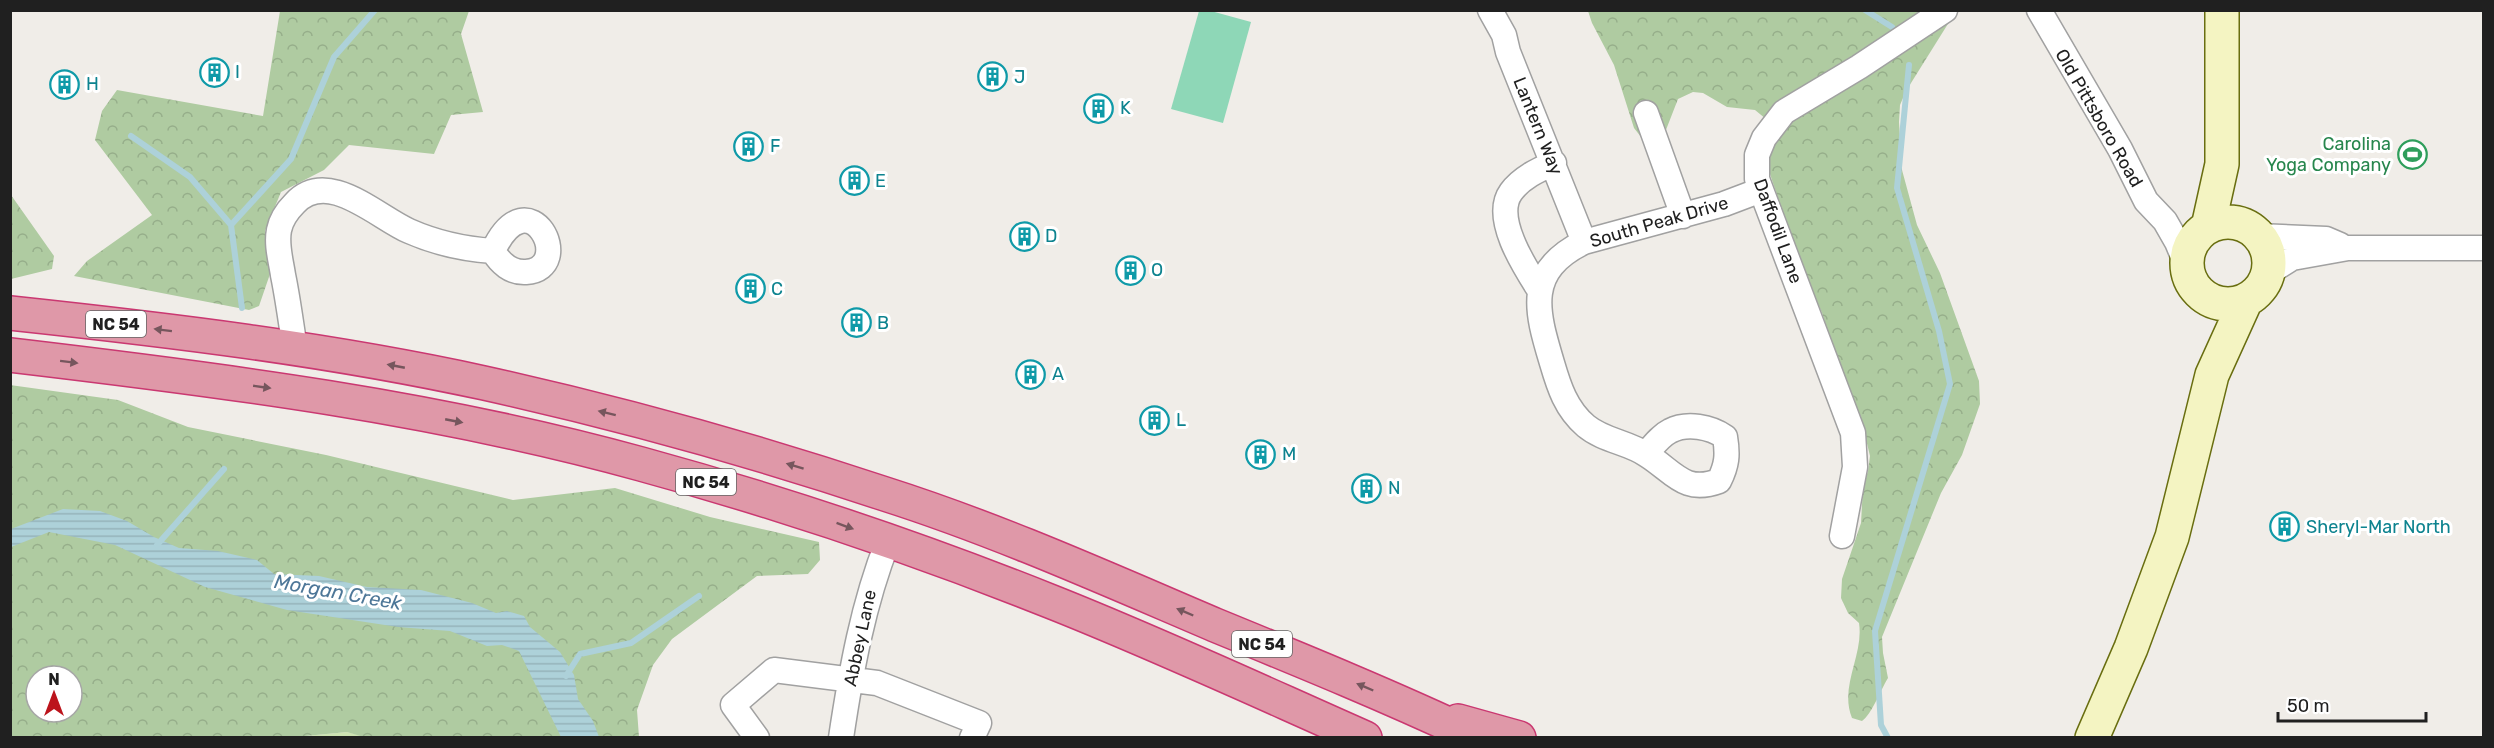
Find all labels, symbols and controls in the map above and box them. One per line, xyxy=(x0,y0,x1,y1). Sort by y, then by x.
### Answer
street label: Old Pittsboro Road xyxy=(2050,45,2148,191)
building icon: I xyxy=(198,56,230,88)
place label: I xyxy=(235,61,240,83)
building icon: J xyxy=(977,61,1009,93)
place label: J xyxy=(1014,66,1025,88)
building icon: H xyxy=(49,68,81,100)
place label: H xyxy=(86,73,99,95)
street label: Lantern Way xyxy=(1508,74,1568,178)
building icon: K xyxy=(1083,92,1115,124)
place label: K xyxy=(1120,97,1131,119)
building icon: F xyxy=(733,130,765,162)
place label: Carolina Yoga Company xyxy=(2266,133,2391,176)
place label: F xyxy=(770,135,781,157)
sports icon: Carolina Yoga Company xyxy=(2396,138,2428,170)
building icon: E xyxy=(838,165,870,197)
place label: E xyxy=(875,170,886,192)
street label: Daffodil Lane xyxy=(1749,176,1807,286)
street label: South Peak Drive xyxy=(1587,192,1731,252)
building icon: D xyxy=(1008,220,1040,252)
place label: D xyxy=(1045,225,1057,247)
building icon: O xyxy=(1114,254,1146,286)
place label: O xyxy=(1151,259,1163,281)
building icon: C xyxy=(734,273,766,305)
place label: C xyxy=(771,278,783,300)
building icon: B xyxy=(840,307,872,339)
road number: NC 54 xyxy=(86,311,146,337)
place label: B xyxy=(877,312,889,334)
one-way arrow xyxy=(153,326,172,335)
one-way arrow xyxy=(59,357,78,367)
building icon: A xyxy=(1015,358,1047,390)
one-way arrow xyxy=(387,361,406,370)
place label: A xyxy=(1052,363,1064,385)
one-way arrow xyxy=(253,382,272,391)
building icon: L xyxy=(1139,404,1171,436)
one-way arrow xyxy=(598,407,617,417)
place label: L xyxy=(1176,409,1186,431)
one-way arrow xyxy=(445,417,464,426)
building icon: M xyxy=(1245,438,1277,470)
place label: M xyxy=(1282,443,1296,465)
one-way arrow xyxy=(786,461,804,470)
road number: NC 54 xyxy=(676,469,736,495)
building icon: N xyxy=(1351,472,1383,504)
place label: N xyxy=(1388,477,1401,499)
building icon: Sheryl-Mar North xyxy=(2269,511,2301,543)
place label: Sheryl-Mar North xyxy=(2306,516,2451,538)
one-way arrow xyxy=(836,521,854,531)
water label: Morgan Creek xyxy=(272,569,404,615)
street label: Abbey Lane xyxy=(839,588,881,688)
one-way arrow xyxy=(1175,607,1193,617)
road number: NC 54 xyxy=(1232,631,1292,657)
north arrow xyxy=(24,664,84,724)
text: N xyxy=(48,670,60,689)
one-way arrow xyxy=(1355,682,1373,692)
scale bar xyxy=(2278,685,2426,723)
text: 50 m xyxy=(2287,695,2330,717)

